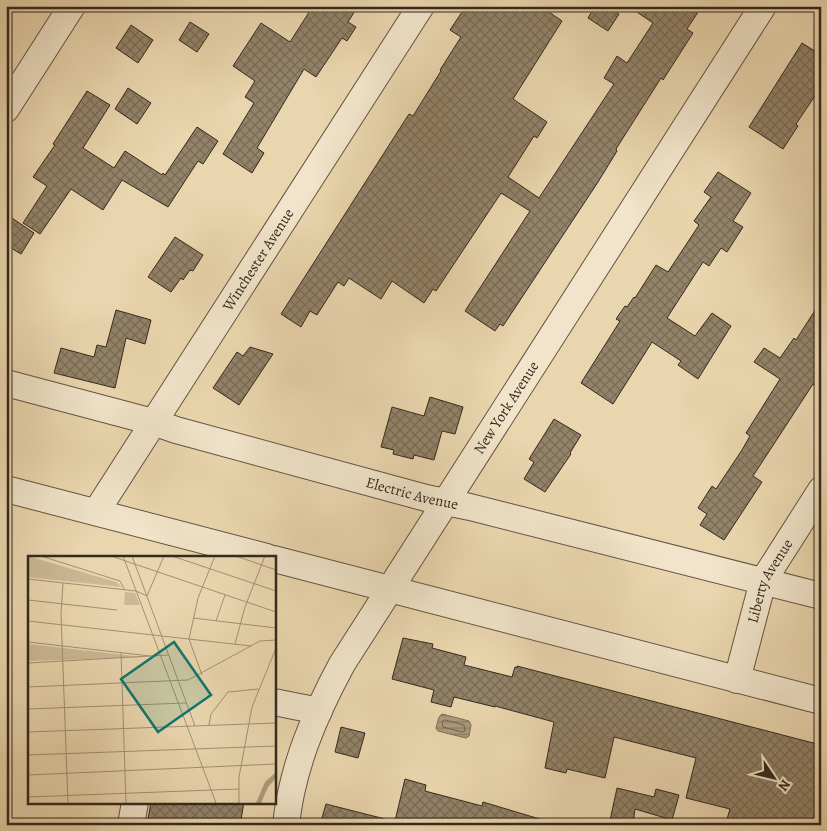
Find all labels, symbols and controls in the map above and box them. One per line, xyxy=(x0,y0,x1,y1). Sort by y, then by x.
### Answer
street label: Winchester Avenue xyxy=(217,204,299,316)
street label: New York Avenue xyxy=(469,357,543,458)
street label: Electric Avenue xyxy=(364,472,460,514)
street label: Liberty Avenue xyxy=(742,535,798,625)
inset map xyxy=(28,556,275,804)
north arrow xyxy=(750,754,800,804)
text: N xyxy=(774,776,795,795)

